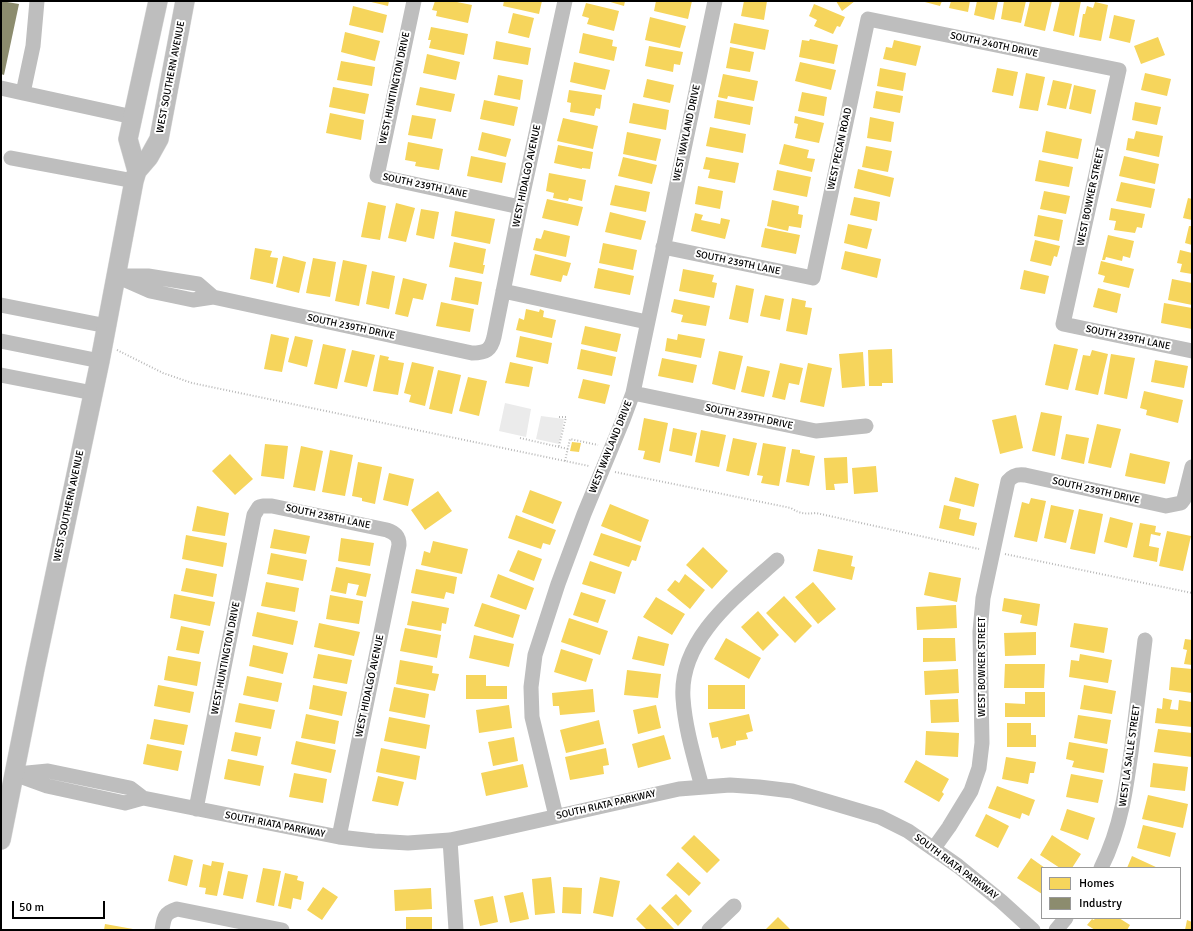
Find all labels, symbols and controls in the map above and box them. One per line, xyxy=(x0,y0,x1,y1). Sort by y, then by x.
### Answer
street label: WEST SOUTHERN AVENUE xyxy=(154,20,188,134)
street label: SOUTH 240TH DRIVE xyxy=(949,30,1039,60)
street label: WEST HUNTINGTON DRIVE xyxy=(377,31,413,145)
street label: WEST WAYLAND DRIVE xyxy=(671,83,703,183)
street label: WEST PECAN ROAD xyxy=(825,107,855,191)
street label: WEST HIDALGO AVENUE xyxy=(510,123,544,229)
street label: WEST BOWKER STREET xyxy=(1075,147,1107,247)
street label: SOUTH 239TH LANE xyxy=(381,171,469,201)
street label: SOUTH 239TH LANE xyxy=(694,248,782,278)
street label: SOUTH 239TH DRIVE xyxy=(306,312,396,342)
street label: SOUTH 239TH LANE xyxy=(1084,323,1172,353)
street label: WEST WAYLAND DRIVE xyxy=(587,399,635,495)
street label: SOUTH 239TH DRIVE xyxy=(704,402,794,432)
street label: WEST SOUTHERN AVENUE xyxy=(51,449,87,563)
street label: SOUTH 239TH DRIVE xyxy=(1051,475,1141,507)
street label: SOUTH 238TH LANE xyxy=(284,502,372,532)
street label: WEST HUNTINGTON DRIVE xyxy=(209,600,243,716)
street label: WEST BOWKER STREET xyxy=(976,617,988,717)
street label: WEST HIDALGO AVENUE xyxy=(353,633,387,739)
street label: WEST LA SALLE STREET xyxy=(1117,705,1143,807)
street label: SOUTH RIATA PARKWAY xyxy=(555,788,657,822)
street label: SOUTH RIATA PARKWAY xyxy=(224,809,326,841)
street label: SOUTH RIATA PARKWAY xyxy=(912,832,1000,902)
legend xyxy=(1041,867,1181,919)
text: Homes xyxy=(1079,876,1114,891)
scale bar xyxy=(14,893,107,919)
text: Industry xyxy=(1079,896,1122,911)
text: 50 m xyxy=(19,900,44,915)

